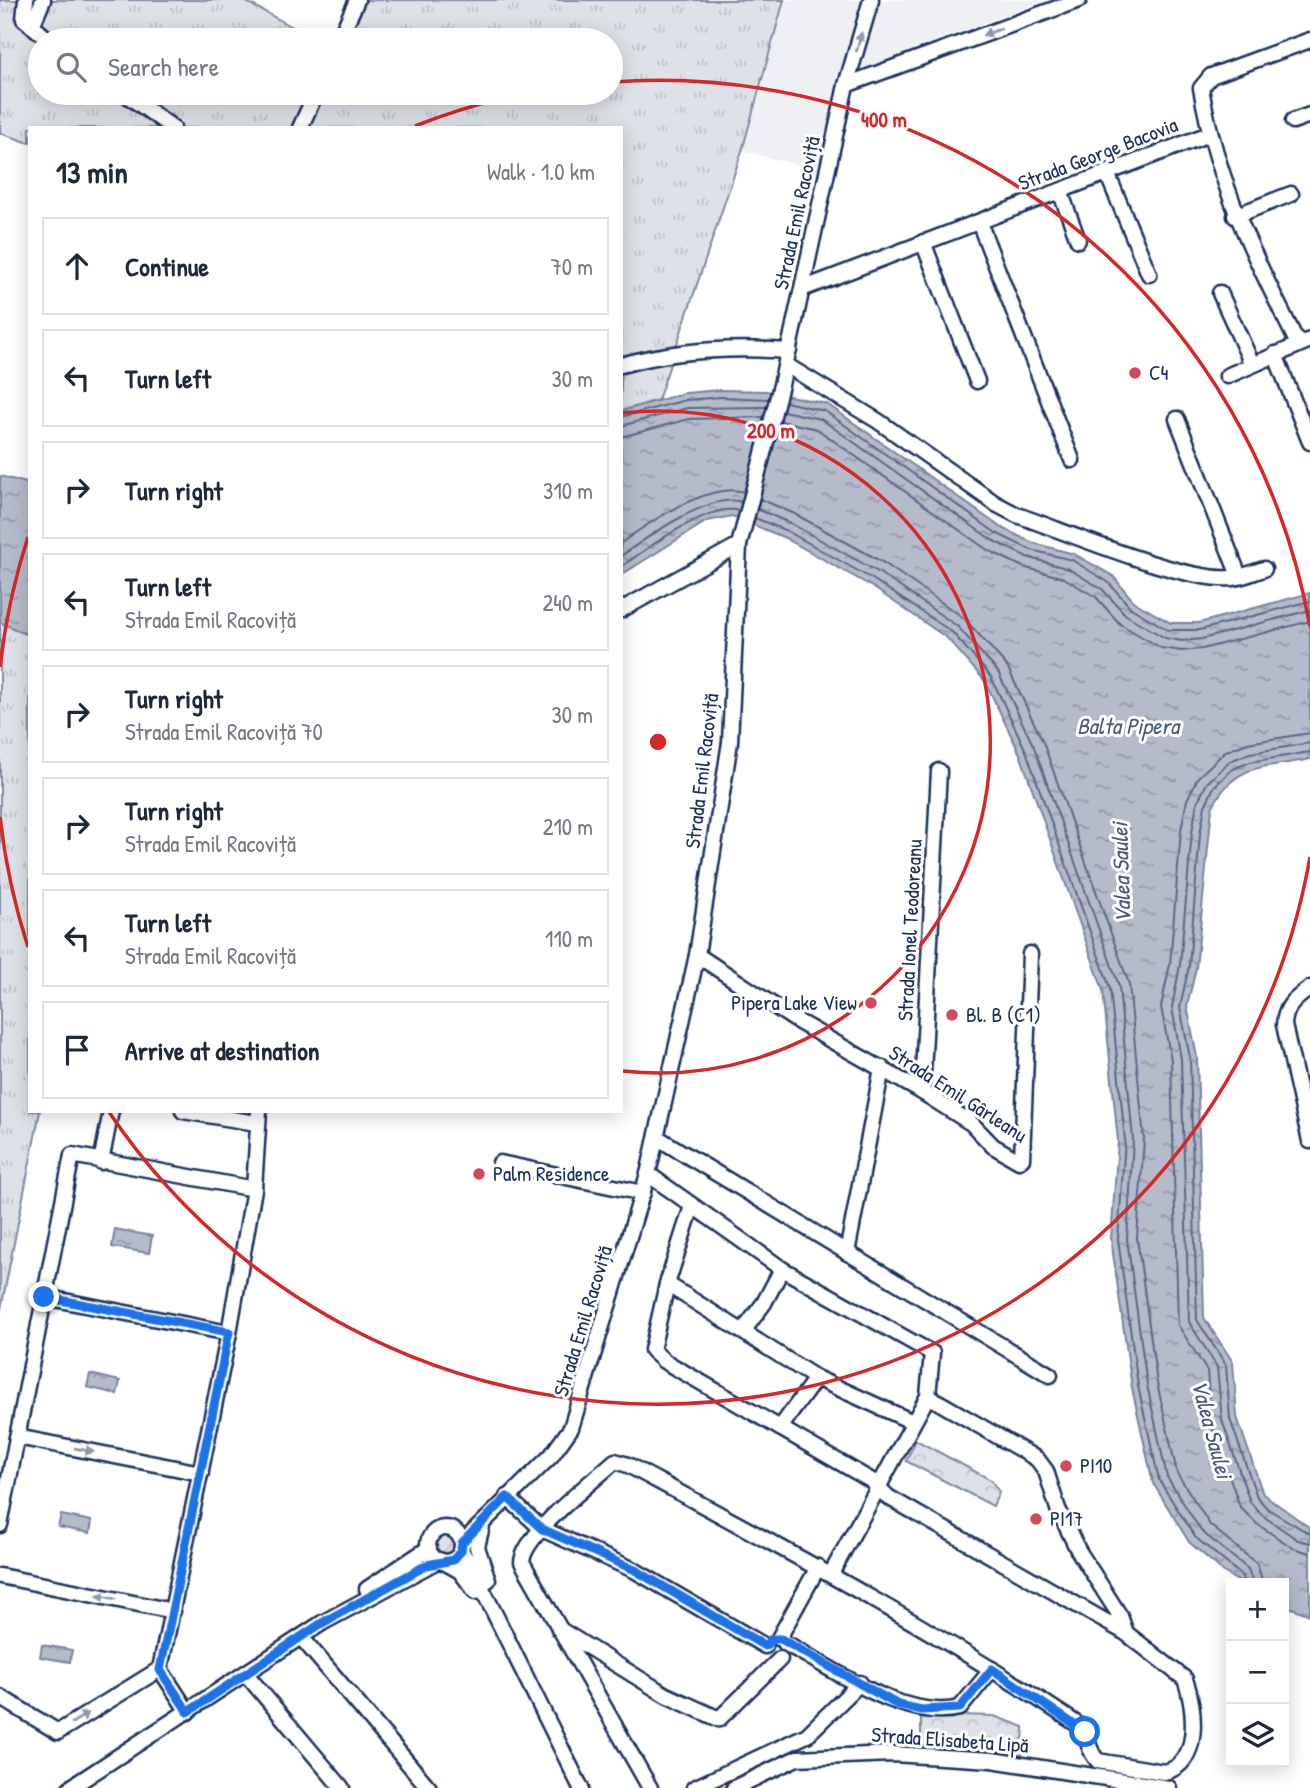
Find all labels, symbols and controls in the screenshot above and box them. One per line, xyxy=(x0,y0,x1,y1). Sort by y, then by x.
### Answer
one-way arrow xyxy=(982,27,1003,38)
search box xyxy=(28,28,623,105)
one-way arrow xyxy=(854,32,864,53)
icon: search xyxy=(52,48,90,86)
text: Search here xyxy=(108,49,219,84)
text: 400 m xyxy=(861,105,907,134)
street label: Strada George Bacovia xyxy=(1014,110,1182,197)
street label: Strada Emil Racoviță xyxy=(766,134,827,292)
text: 13 min xyxy=(56,152,128,192)
text: Walk · 1.0 km xyxy=(487,156,595,187)
icon: ahead xyxy=(58,247,96,285)
text: Continue xyxy=(125,249,209,284)
text: 70 m xyxy=(550,251,593,282)
place label: C4 xyxy=(1149,358,1169,387)
icon: left xyxy=(58,359,96,397)
text: Turn left xyxy=(125,361,211,396)
text: 30 m xyxy=(551,363,593,394)
marker: C4 xyxy=(1127,365,1143,381)
text: 200 m xyxy=(747,416,795,445)
icon: right xyxy=(58,471,96,509)
text: Turn right xyxy=(125,473,223,508)
text: 310 m xyxy=(543,475,593,506)
text: Turn left xyxy=(125,569,211,604)
icon: left xyxy=(58,583,96,621)
text: 240 m xyxy=(542,587,593,618)
text: Strada Emil Racoviță xyxy=(125,604,296,635)
text: Turn right xyxy=(125,681,223,716)
street label: Strada Emil Racoviță xyxy=(678,692,725,850)
icon: right xyxy=(58,695,96,733)
text: 30 m xyxy=(551,699,593,730)
water label: Balta Pipera xyxy=(1077,710,1181,742)
text: Strada Emil Racoviță 70 xyxy=(125,716,323,747)
centre of rings xyxy=(646,730,670,754)
text: Turn right xyxy=(125,793,223,828)
icon: right xyxy=(58,807,96,845)
text: 210 m xyxy=(543,811,593,842)
water label: Valea Saulei xyxy=(1103,820,1138,924)
text: Strada Emil Racoviță xyxy=(125,828,296,859)
street label: Strada Ionel Teodoreanu xyxy=(890,838,929,1022)
text: Turn left xyxy=(125,905,211,940)
icon: left xyxy=(58,919,96,957)
text: 110 m xyxy=(545,923,593,954)
text: Strada Emil Racoviță xyxy=(125,940,296,971)
place label: Pipera Lake View xyxy=(731,988,857,1017)
marker: Pipera Lake View xyxy=(863,995,879,1011)
place label: Bl. B (C1) xyxy=(966,1000,1041,1029)
marker: Bl. B (C1) xyxy=(944,1007,960,1023)
icon: arrive xyxy=(58,1031,96,1069)
text: Arrive at destination xyxy=(125,1033,320,1068)
street label: Strada Emil Gârleanu xyxy=(883,1038,1034,1150)
place label: Palm Residence xyxy=(493,1159,609,1188)
marker: Palm Residence xyxy=(471,1166,487,1182)
street label: Strada Emil Racoviță xyxy=(546,1242,619,1400)
route end xyxy=(28,1281,59,1312)
water label: Valea Saulei xyxy=(1184,1376,1241,1483)
one-way arrow xyxy=(73,1444,95,1455)
place label: PI10 xyxy=(1080,1451,1112,1480)
marker: PI10 xyxy=(1058,1458,1074,1474)
place label: PI17 xyxy=(1050,1504,1083,1533)
marker: PI17 xyxy=(1028,1511,1044,1527)
map controls xyxy=(1226,1578,1289,1767)
button: + xyxy=(1226,1578,1289,1641)
one-way arrow xyxy=(95,1592,117,1603)
button: − xyxy=(1226,1641,1289,1704)
button: layers xyxy=(1226,1704,1289,1767)
one-way arrow xyxy=(70,1712,89,1725)
route start xyxy=(1069,1716,1100,1747)
street label: Strada Elisabeta Lipă xyxy=(871,1720,1030,1759)

